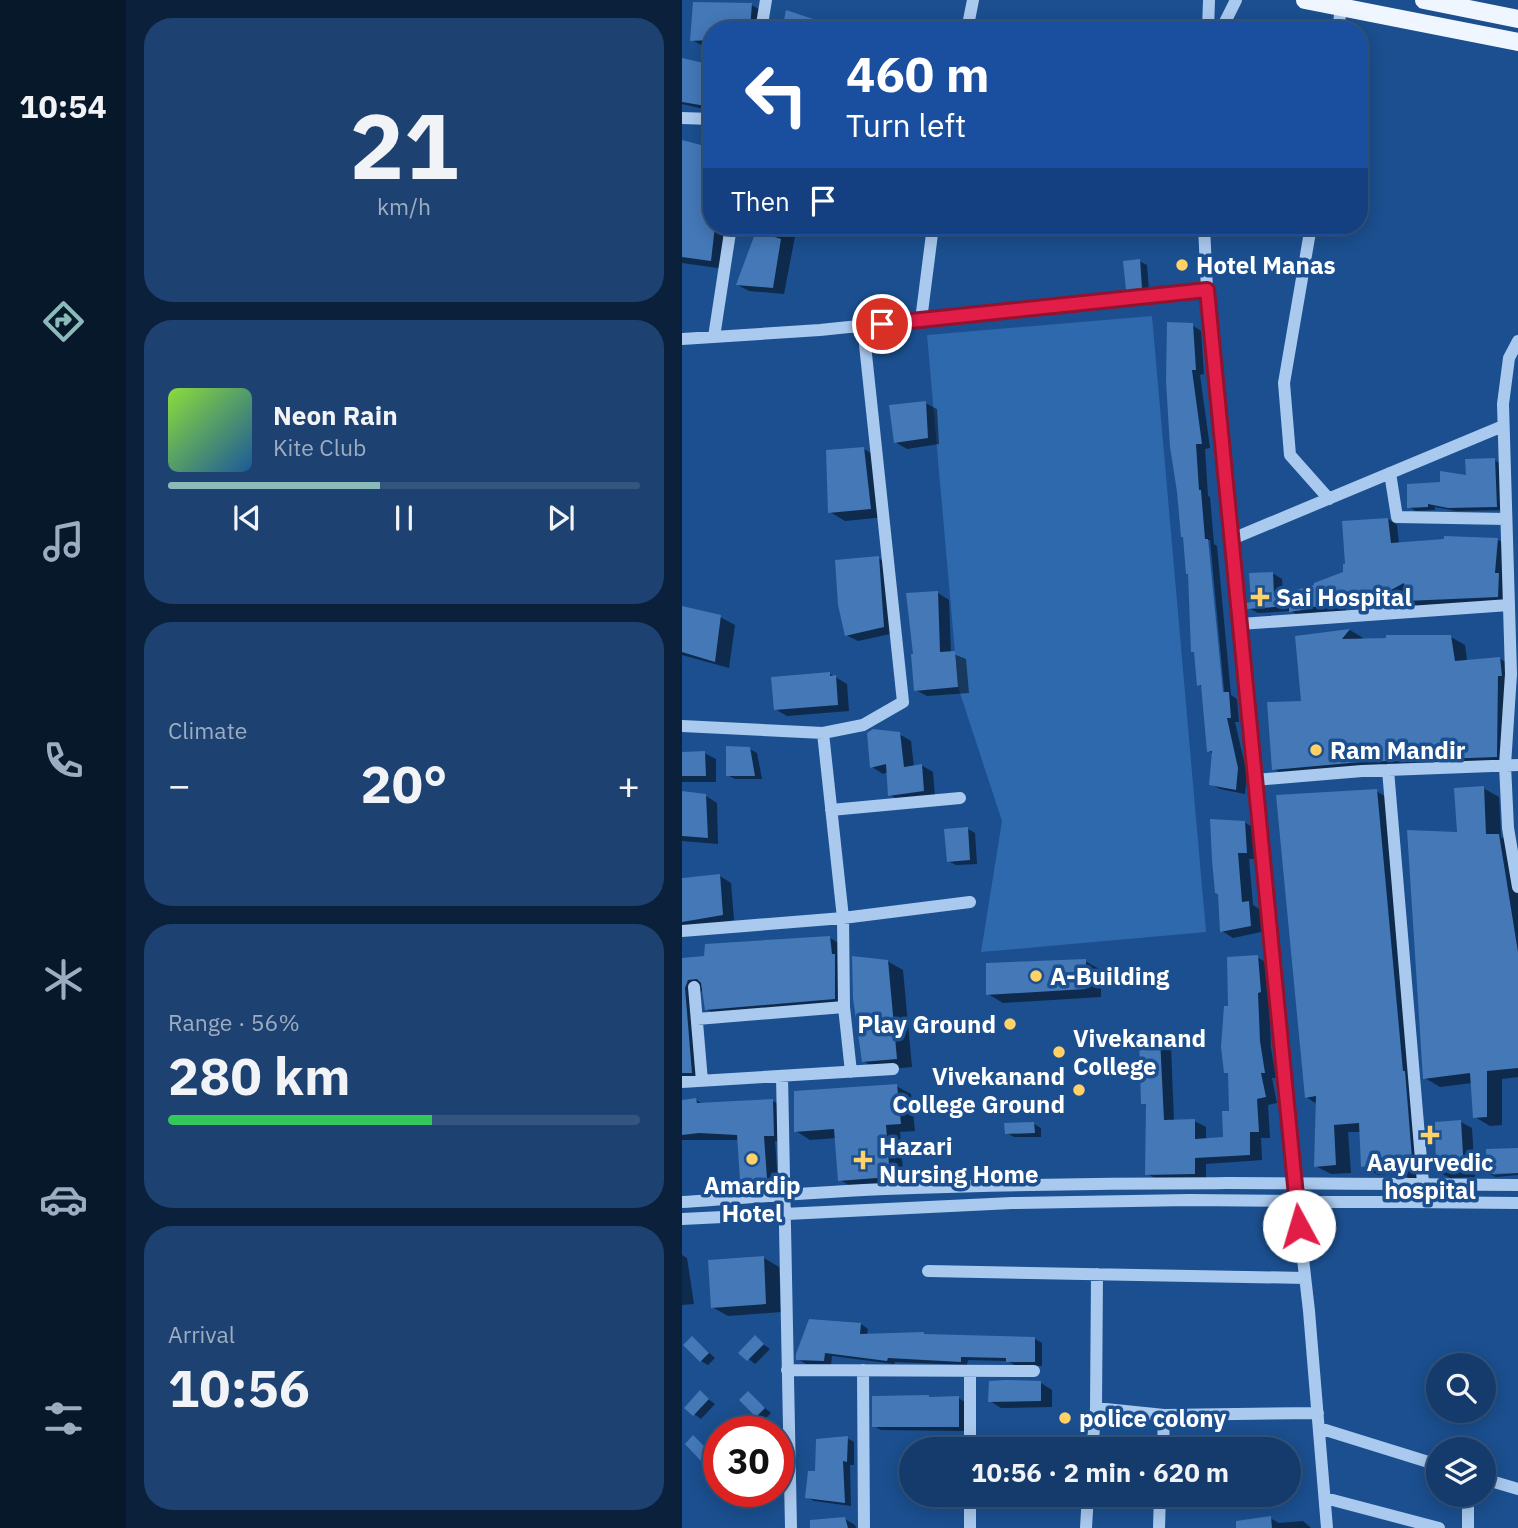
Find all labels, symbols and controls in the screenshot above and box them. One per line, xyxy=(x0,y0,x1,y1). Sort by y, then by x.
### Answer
text: 460 m xyxy=(846,42,990,105)
icon: left xyxy=(731,49,822,140)
text: 10:54 xyxy=(19,85,107,127)
text: 21 xyxy=(349,86,459,204)
text: Turn left xyxy=(846,104,966,146)
icon: arrive xyxy=(804,182,842,220)
text: Then xyxy=(731,184,790,218)
text: km/h xyxy=(377,191,431,221)
place label: Hotel Manas xyxy=(1196,249,1336,281)
marker: Hotel Manas xyxy=(1174,257,1190,273)
pin xyxy=(852,294,912,354)
icon: directions xyxy=(39,297,88,346)
icon: arrive xyxy=(863,305,901,343)
text: Neon Rain xyxy=(273,398,398,432)
text: Kite Club xyxy=(273,432,366,462)
icon: previous xyxy=(228,499,266,537)
icon: pause xyxy=(385,499,423,537)
icon: next xyxy=(542,499,580,537)
icon: music xyxy=(39,517,88,566)
place label: Sai Hospital xyxy=(1276,581,1412,613)
marker: Sai Hospital xyxy=(1250,587,1270,607)
text: Climate xyxy=(168,715,247,745)
place label: Ram Mandir xyxy=(1330,734,1466,766)
icon: phone xyxy=(39,736,88,785)
marker: Ram Mandir xyxy=(1308,742,1324,758)
text: 20° xyxy=(361,750,447,817)
text: − xyxy=(168,760,191,809)
text: + xyxy=(617,760,640,809)
icon: climate xyxy=(39,955,88,1004)
place label: A-Building xyxy=(1050,960,1170,992)
marker: A-Building xyxy=(1028,968,1044,984)
text: Range · 56% xyxy=(168,1007,300,1037)
place label: Play Ground xyxy=(857,1008,996,1040)
marker: Play Ground xyxy=(1002,1016,1018,1032)
place label: Vivekanand College xyxy=(1073,1022,1206,1082)
text: 280 km xyxy=(168,1042,350,1109)
marker: Vivekanand College xyxy=(1051,1044,1067,1060)
place label: Vivekanand College Ground xyxy=(892,1060,1065,1120)
marker: Vivekanand College Ground xyxy=(1071,1082,1087,1098)
marker: Aayurvedic hospital xyxy=(1420,1125,1440,1145)
place label: Hazari Nursing Home xyxy=(879,1130,1038,1190)
place label: Aayurvedic hospital xyxy=(1366,1146,1494,1206)
marker: Hazari Nursing Home xyxy=(853,1150,873,1170)
marker: Amardip Hotel xyxy=(744,1151,760,1167)
place label: Amardip Hotel xyxy=(703,1169,801,1229)
icon: car xyxy=(39,1175,88,1224)
position arrow xyxy=(1262,1189,1336,1263)
text: Arrival xyxy=(168,1319,235,1349)
map controls xyxy=(1426,1353,1496,1507)
button: search xyxy=(1426,1353,1496,1423)
text: 10:56 xyxy=(168,1354,310,1421)
icon: filters xyxy=(39,1394,88,1443)
place label: police colony xyxy=(1079,1402,1226,1434)
marker: police colony xyxy=(1057,1410,1073,1426)
speed limit sign: 30 xyxy=(703,1416,794,1507)
button: layers xyxy=(1426,1437,1496,1507)
text: 10:56 · 2 min · 620 m xyxy=(971,1455,1229,1489)

